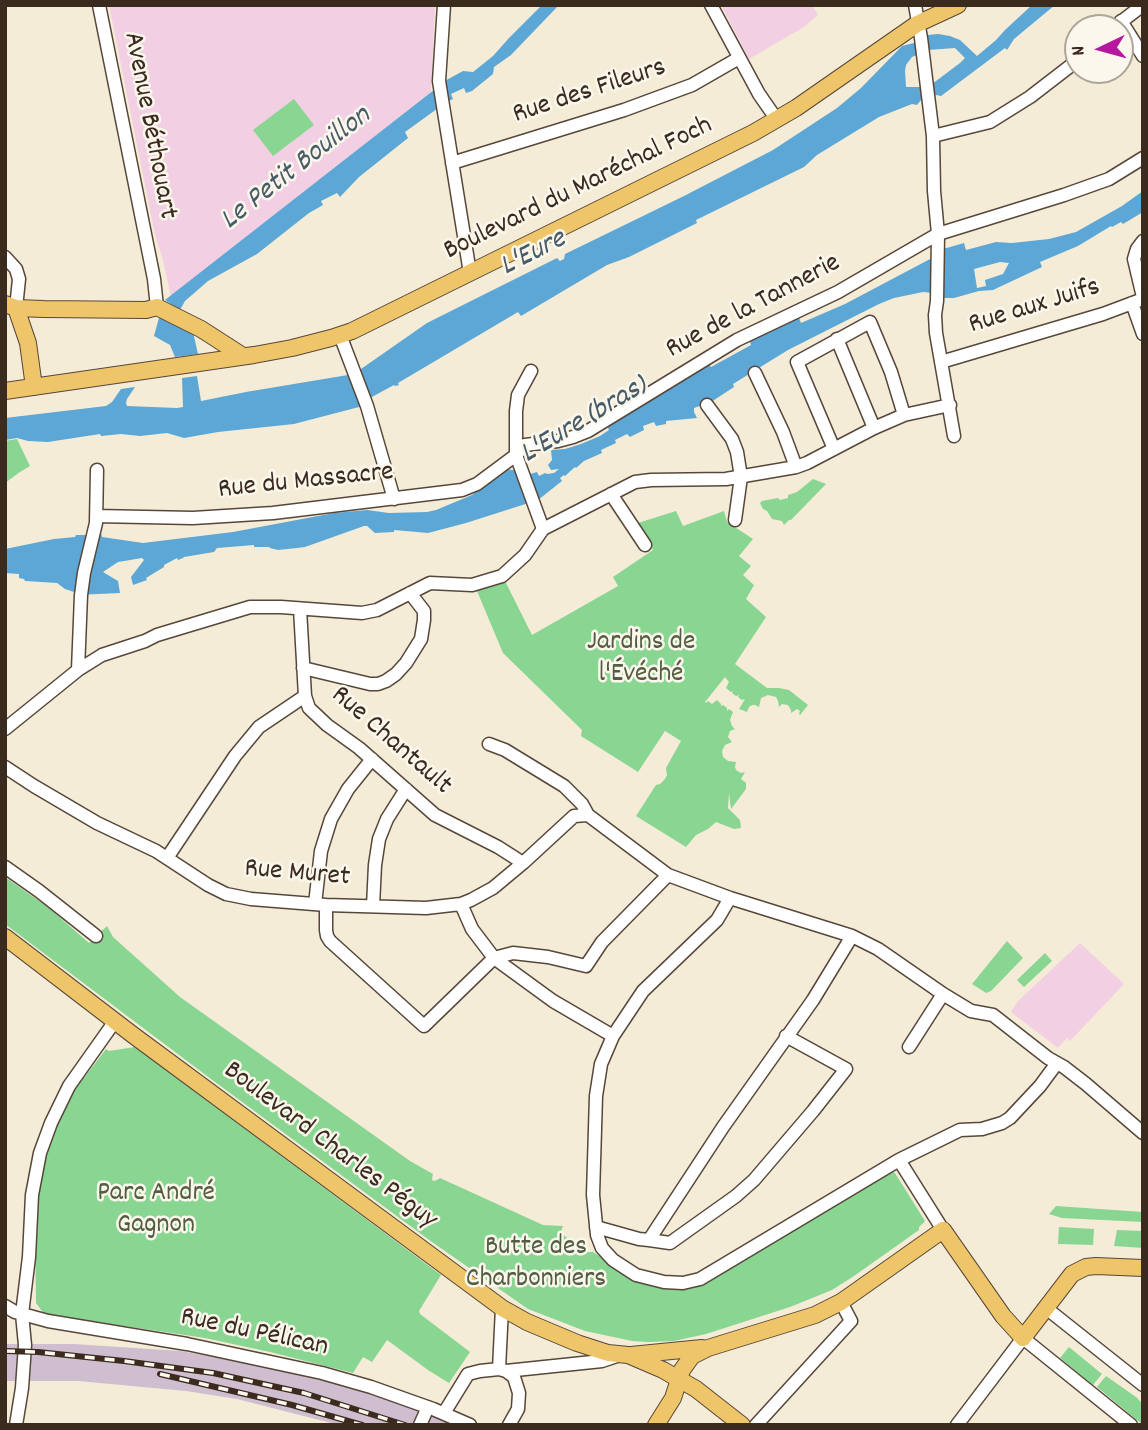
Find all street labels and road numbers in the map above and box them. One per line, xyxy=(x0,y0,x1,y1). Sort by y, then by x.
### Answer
street label: Avenue Béthouart xyxy=(113,30,183,222)
street label: Rue des Fileurs xyxy=(509,52,671,134)
street label: Boulevard du Maréchal Foch xyxy=(439,110,719,270)
street label: Rue de la Tannerie xyxy=(661,248,847,368)
street label: Rue aux Juifs xyxy=(965,272,1105,344)
street label: Rue du Massacre xyxy=(217,457,395,509)
street label: Rue Chantault xyxy=(322,680,458,804)
street label: Rue Muret xyxy=(243,854,351,896)
street label: Boulevard Charles Péguy xyxy=(215,1056,443,1238)
street label: Rue du Pélican xyxy=(177,1302,331,1366)

